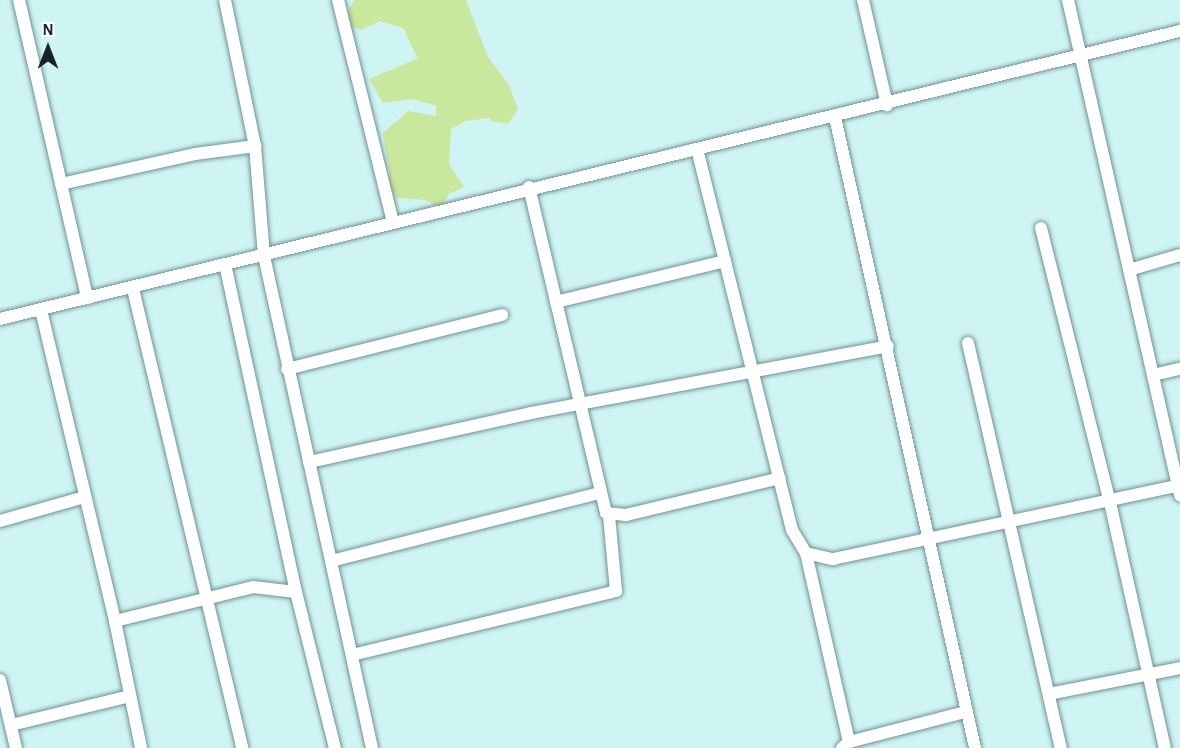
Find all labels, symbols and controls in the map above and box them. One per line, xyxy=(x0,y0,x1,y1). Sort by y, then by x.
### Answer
north arrow xyxy=(18,18,78,78)
text: N xyxy=(42,22,54,38)

